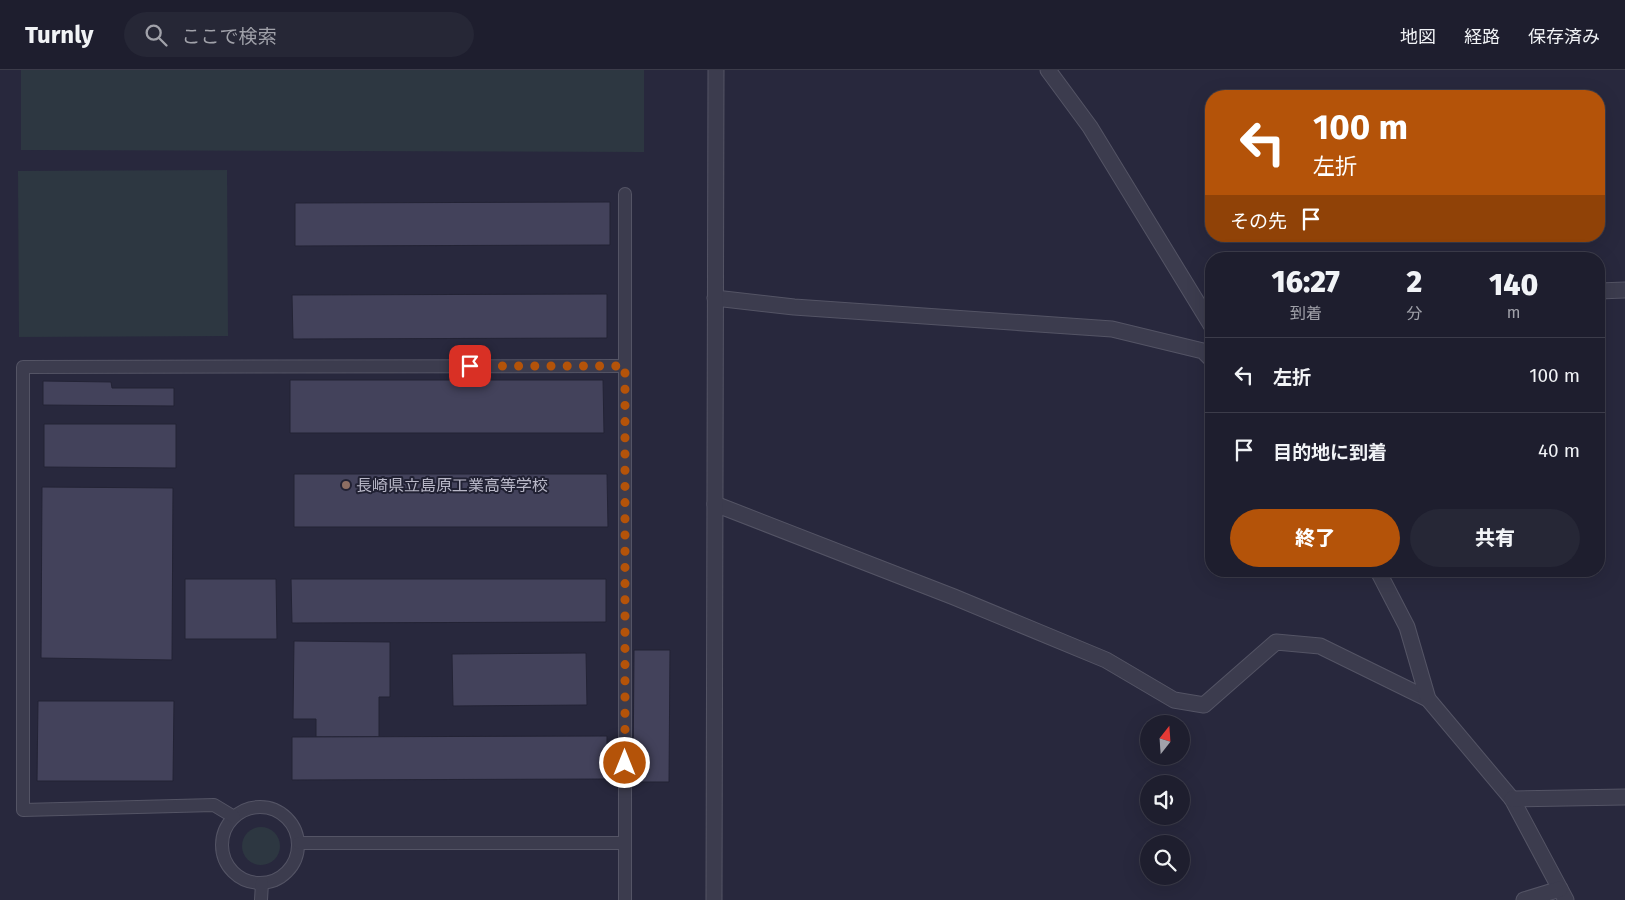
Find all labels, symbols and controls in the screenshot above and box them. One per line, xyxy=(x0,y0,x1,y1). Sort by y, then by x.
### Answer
search box xyxy=(124,12,474,57)
text: Turnly xyxy=(25,21,94,49)
icon: search xyxy=(142,21,170,49)
text: ここで検索 xyxy=(182,25,277,48)
text: 地図 xyxy=(1400,26,1436,48)
text: 経路 xyxy=(1464,26,1500,48)
text: 保存済み xyxy=(1528,26,1600,48)
text: 100 m xyxy=(1313,106,1408,148)
icon: left xyxy=(1230,110,1295,175)
text: 左折 xyxy=(1313,153,1357,180)
icon: arrive xyxy=(1297,205,1325,233)
text: その先 xyxy=(1230,210,1287,233)
text: 16:27 xyxy=(1272,264,1340,300)
text: 2 xyxy=(1407,264,1422,300)
text: 140 xyxy=(1489,267,1538,303)
text: m xyxy=(1507,303,1521,322)
text: 到着 xyxy=(1290,304,1322,323)
text: 分 xyxy=(1406,304,1422,323)
pin xyxy=(449,345,491,387)
icon: arrive xyxy=(456,352,484,380)
icon: left xyxy=(1230,361,1258,389)
text: 100 m xyxy=(1529,364,1580,387)
text: 左折 xyxy=(1273,366,1311,389)
icon: arrive xyxy=(1230,436,1258,464)
text: 40 m xyxy=(1538,439,1580,462)
text: 目的地に到着 xyxy=(1273,441,1387,464)
place label: 長崎県立島原工業高等学校 xyxy=(356,476,548,495)
marker: 長崎県立島原工業高等学校 xyxy=(340,479,352,491)
button: 終了 xyxy=(1230,509,1400,567)
button: 共有 xyxy=(1410,509,1580,567)
north arrow xyxy=(1140,715,1190,765)
map controls xyxy=(1140,715,1190,885)
position arrow xyxy=(598,736,650,788)
button: sound xyxy=(1140,775,1190,825)
button: search xyxy=(1140,835,1190,885)

